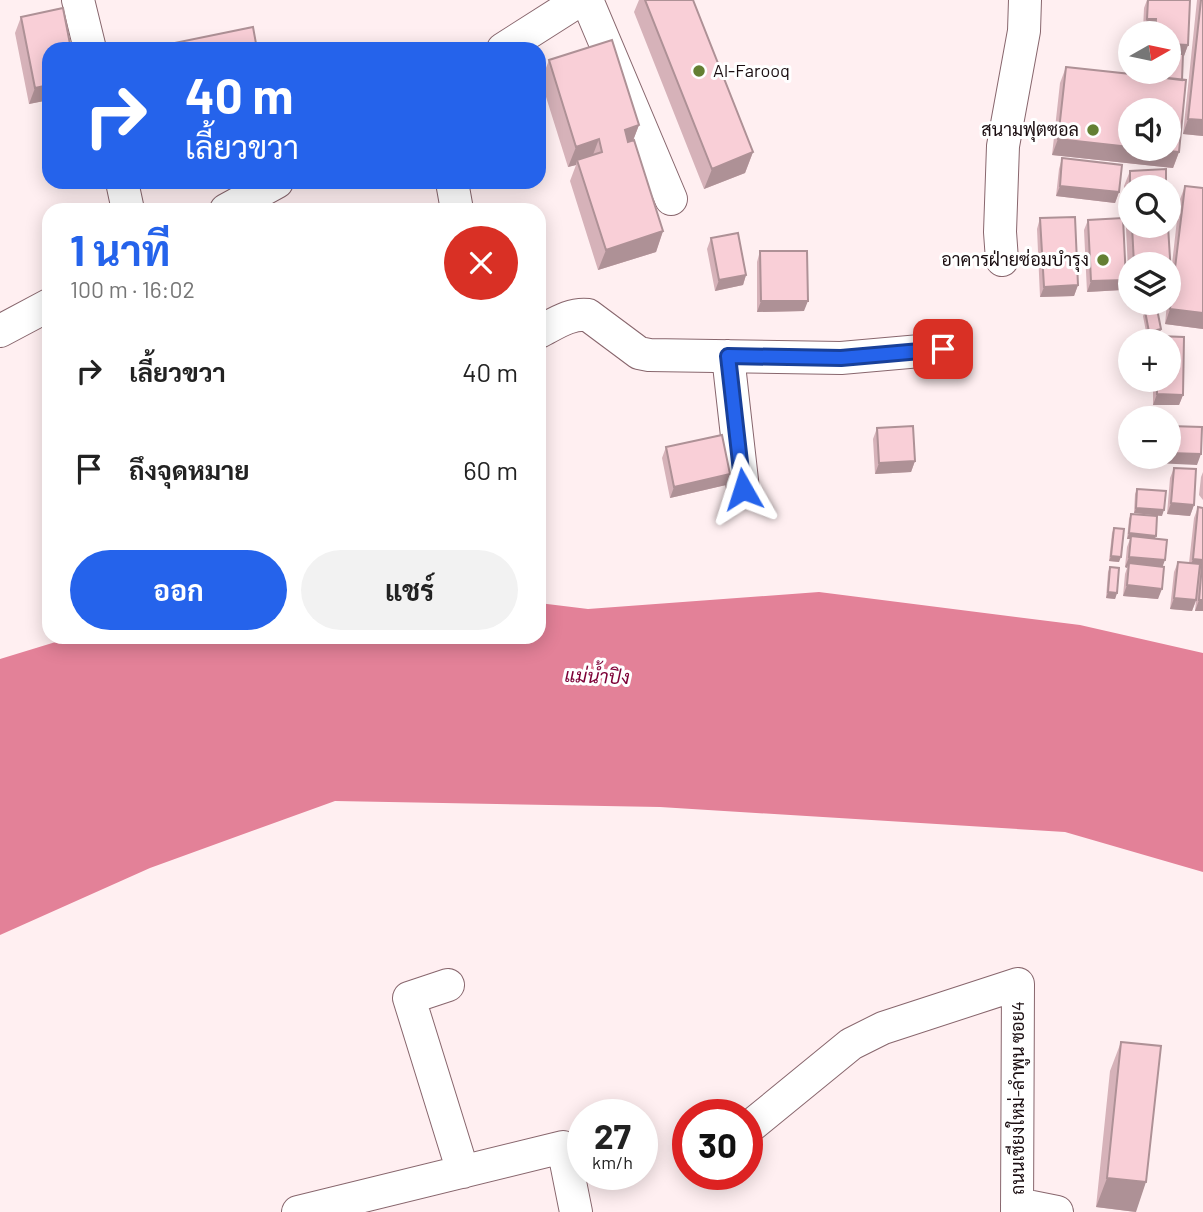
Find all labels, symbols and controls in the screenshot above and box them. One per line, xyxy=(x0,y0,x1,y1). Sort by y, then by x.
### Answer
north arrow xyxy=(1118,21,1181,84)
map controls xyxy=(1118,21,1181,469)
place label: Al-Farooq xyxy=(713,59,790,81)
marker: Al-Farooq xyxy=(691,63,707,79)
text: 40 m xyxy=(185,65,293,124)
icon: right xyxy=(70,70,161,161)
button: sound xyxy=(1118,98,1181,161)
place label: สนามฟุตซอล xyxy=(981,118,1079,142)
marker: สนามฟุตซอล xyxy=(1085,122,1101,138)
text: เลี้ยวขวา xyxy=(185,127,299,165)
button: search xyxy=(1118,175,1181,238)
text: 1 นาที xyxy=(70,224,170,274)
button: close xyxy=(444,226,518,300)
place label: อาคารฝ่ายซ่อมบำรุง xyxy=(941,248,1089,272)
marker: อาคารฝ่ายซ่อมบำรุง xyxy=(1095,252,1111,268)
button: layers xyxy=(1118,252,1181,315)
text: 100 m · 16:02 xyxy=(70,275,195,303)
pin xyxy=(913,319,973,379)
button: + xyxy=(1118,329,1181,392)
icon: arrive xyxy=(924,330,962,368)
icon: right xyxy=(70,352,108,390)
text: เลี้ยวขวา xyxy=(129,356,226,387)
text: 40 m xyxy=(462,356,518,387)
button: − xyxy=(1118,406,1181,469)
icon: arrive xyxy=(70,450,108,488)
position arrow xyxy=(706,452,780,526)
text: ถึงจุดหมาย xyxy=(129,454,250,485)
text: 60 m xyxy=(463,454,518,485)
button: ออก xyxy=(70,550,287,630)
button: แชร์ xyxy=(301,550,518,630)
water label: แม่น้ำปิง xyxy=(564,660,630,688)
street label: ถนนเชียงใหม่-ลำพูน ซอย4 xyxy=(1005,1001,1031,1195)
speed limit sign: 30 xyxy=(672,1099,763,1190)
text: 27 xyxy=(594,1114,631,1156)
text: km/h xyxy=(592,1151,633,1173)

